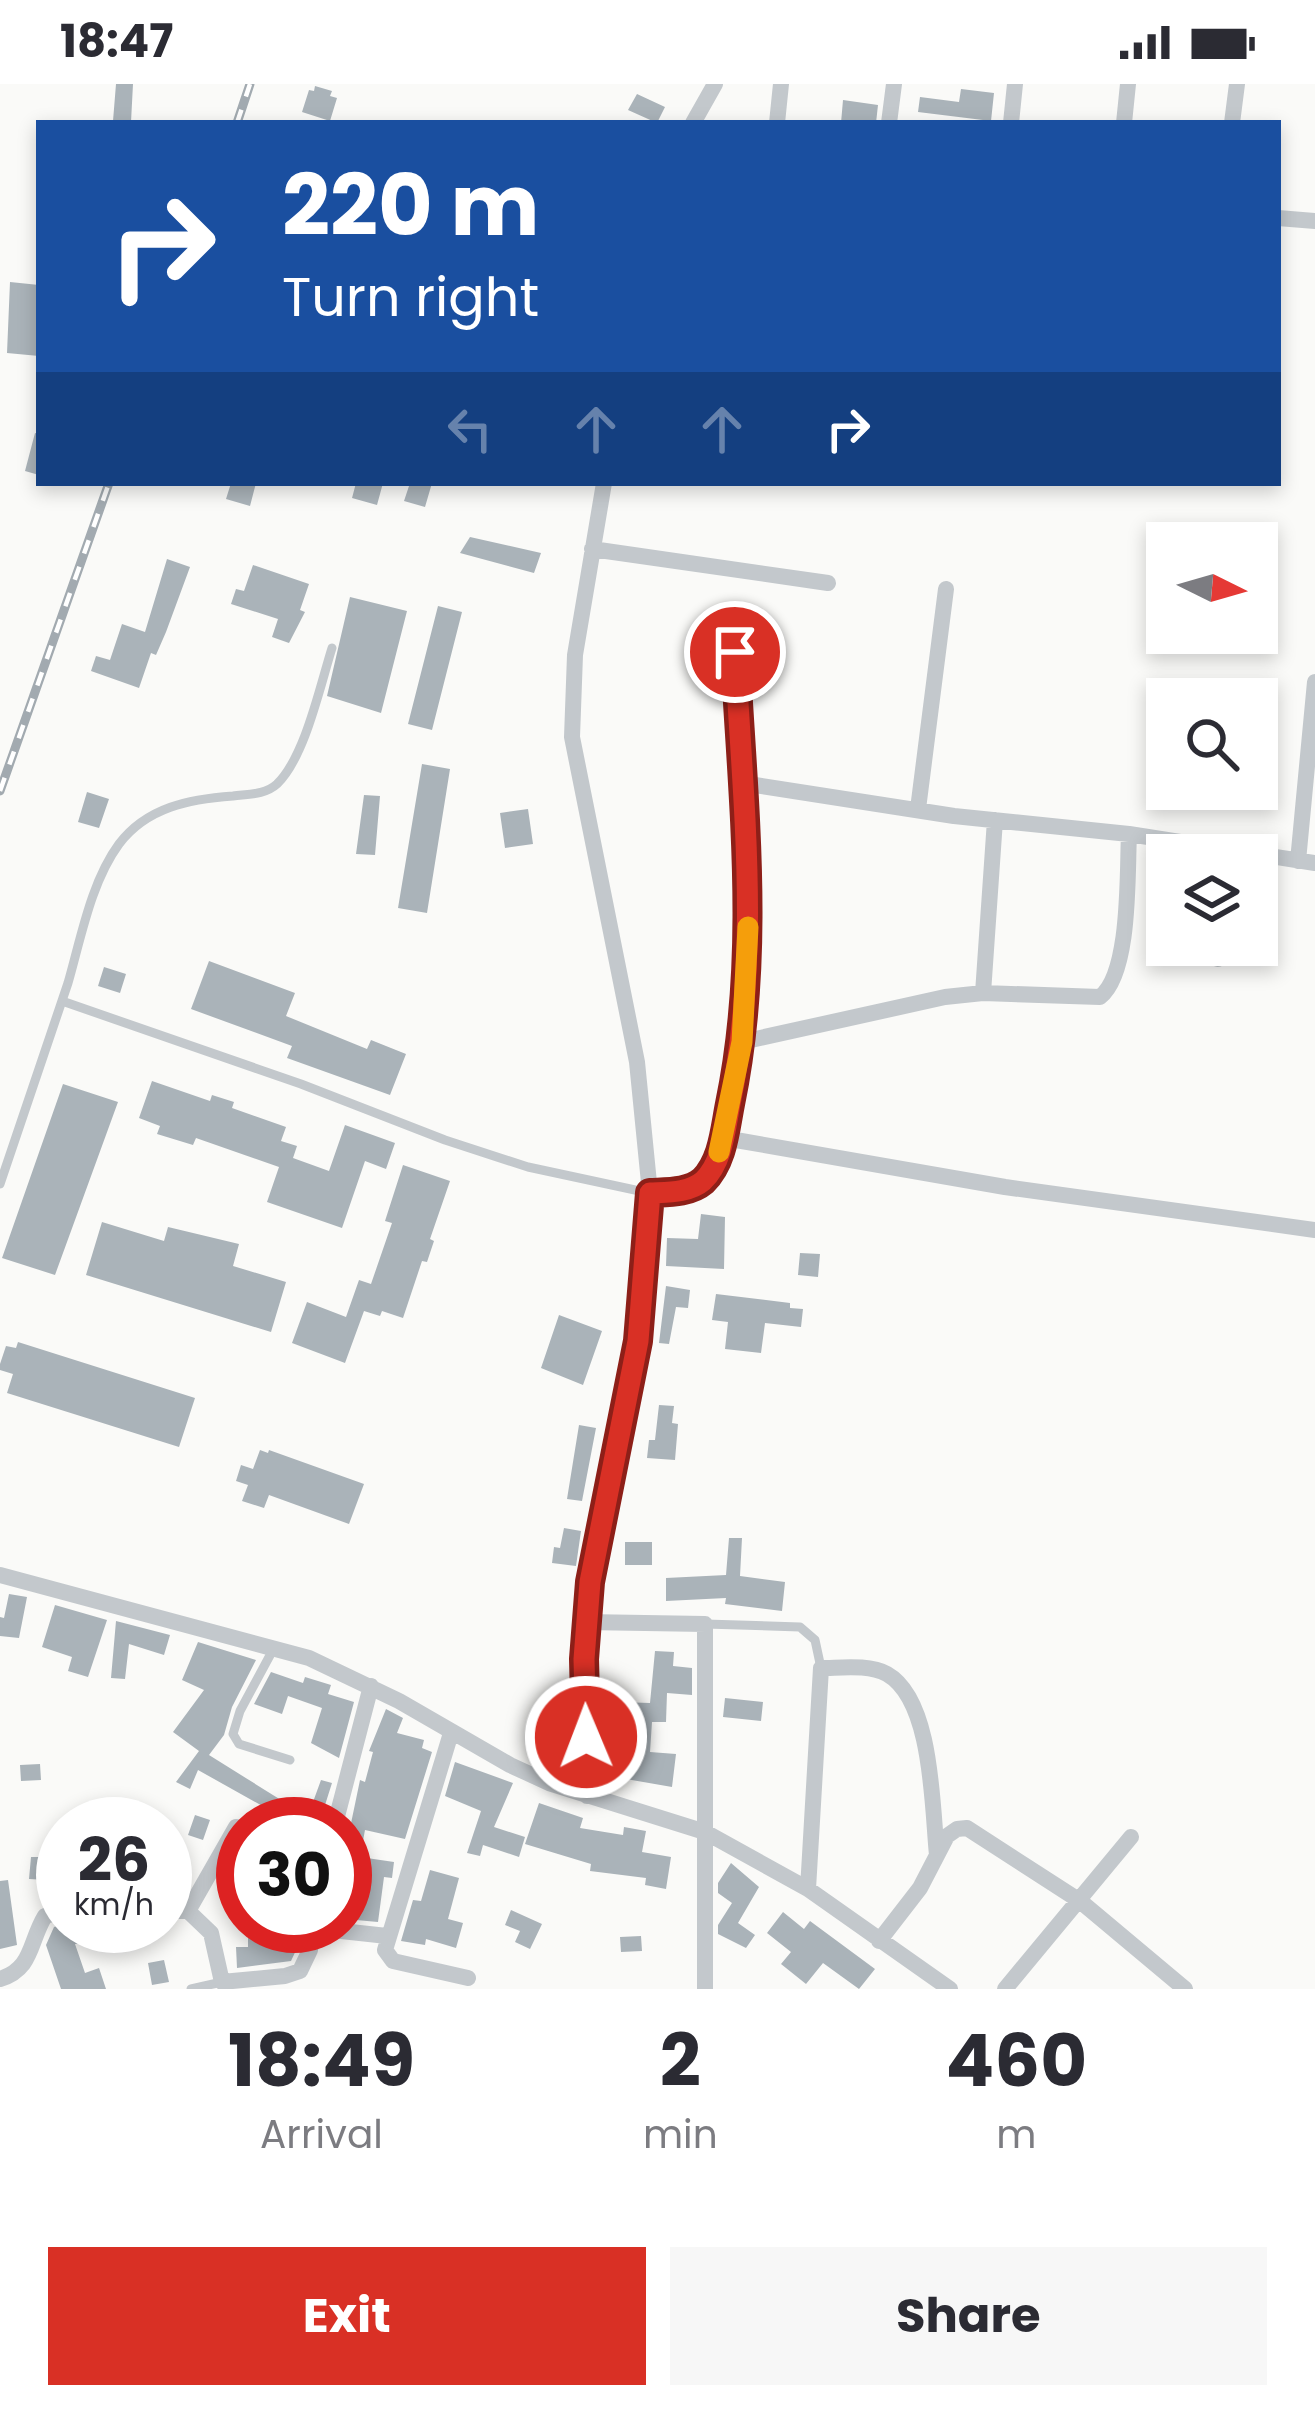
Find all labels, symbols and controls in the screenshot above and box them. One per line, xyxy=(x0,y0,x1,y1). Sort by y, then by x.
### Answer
text: 18:47 xyxy=(60,10,173,73)
text: 220 m xyxy=(282,147,539,264)
icon: right xyxy=(84,168,240,324)
text: Turn right xyxy=(282,259,539,335)
icon: left xyxy=(437,396,503,462)
icon: ahead xyxy=(563,396,629,462)
icon: ahead xyxy=(689,396,755,462)
icon: right xyxy=(815,396,881,462)
north arrow xyxy=(1146,522,1278,654)
map controls xyxy=(1146,522,1278,966)
pin xyxy=(684,601,786,703)
icon: arrive xyxy=(702,619,768,685)
button: search xyxy=(1146,678,1278,810)
button: layers xyxy=(1146,834,1278,966)
position arrow xyxy=(523,1674,649,1800)
speed limit sign: 30 xyxy=(216,1797,372,1953)
text: 26 xyxy=(78,1818,150,1902)
text: km/h xyxy=(74,1883,154,1926)
text: 18:49 xyxy=(228,2010,415,2111)
text: 2 xyxy=(660,2010,701,2111)
text: 460 xyxy=(946,2010,1087,2111)
text: Arrival xyxy=(260,2107,383,2162)
text: min xyxy=(643,2107,718,2162)
text: m xyxy=(996,2107,1036,2162)
button: Exit xyxy=(48,2247,646,2385)
button: Share xyxy=(670,2247,1267,2385)

